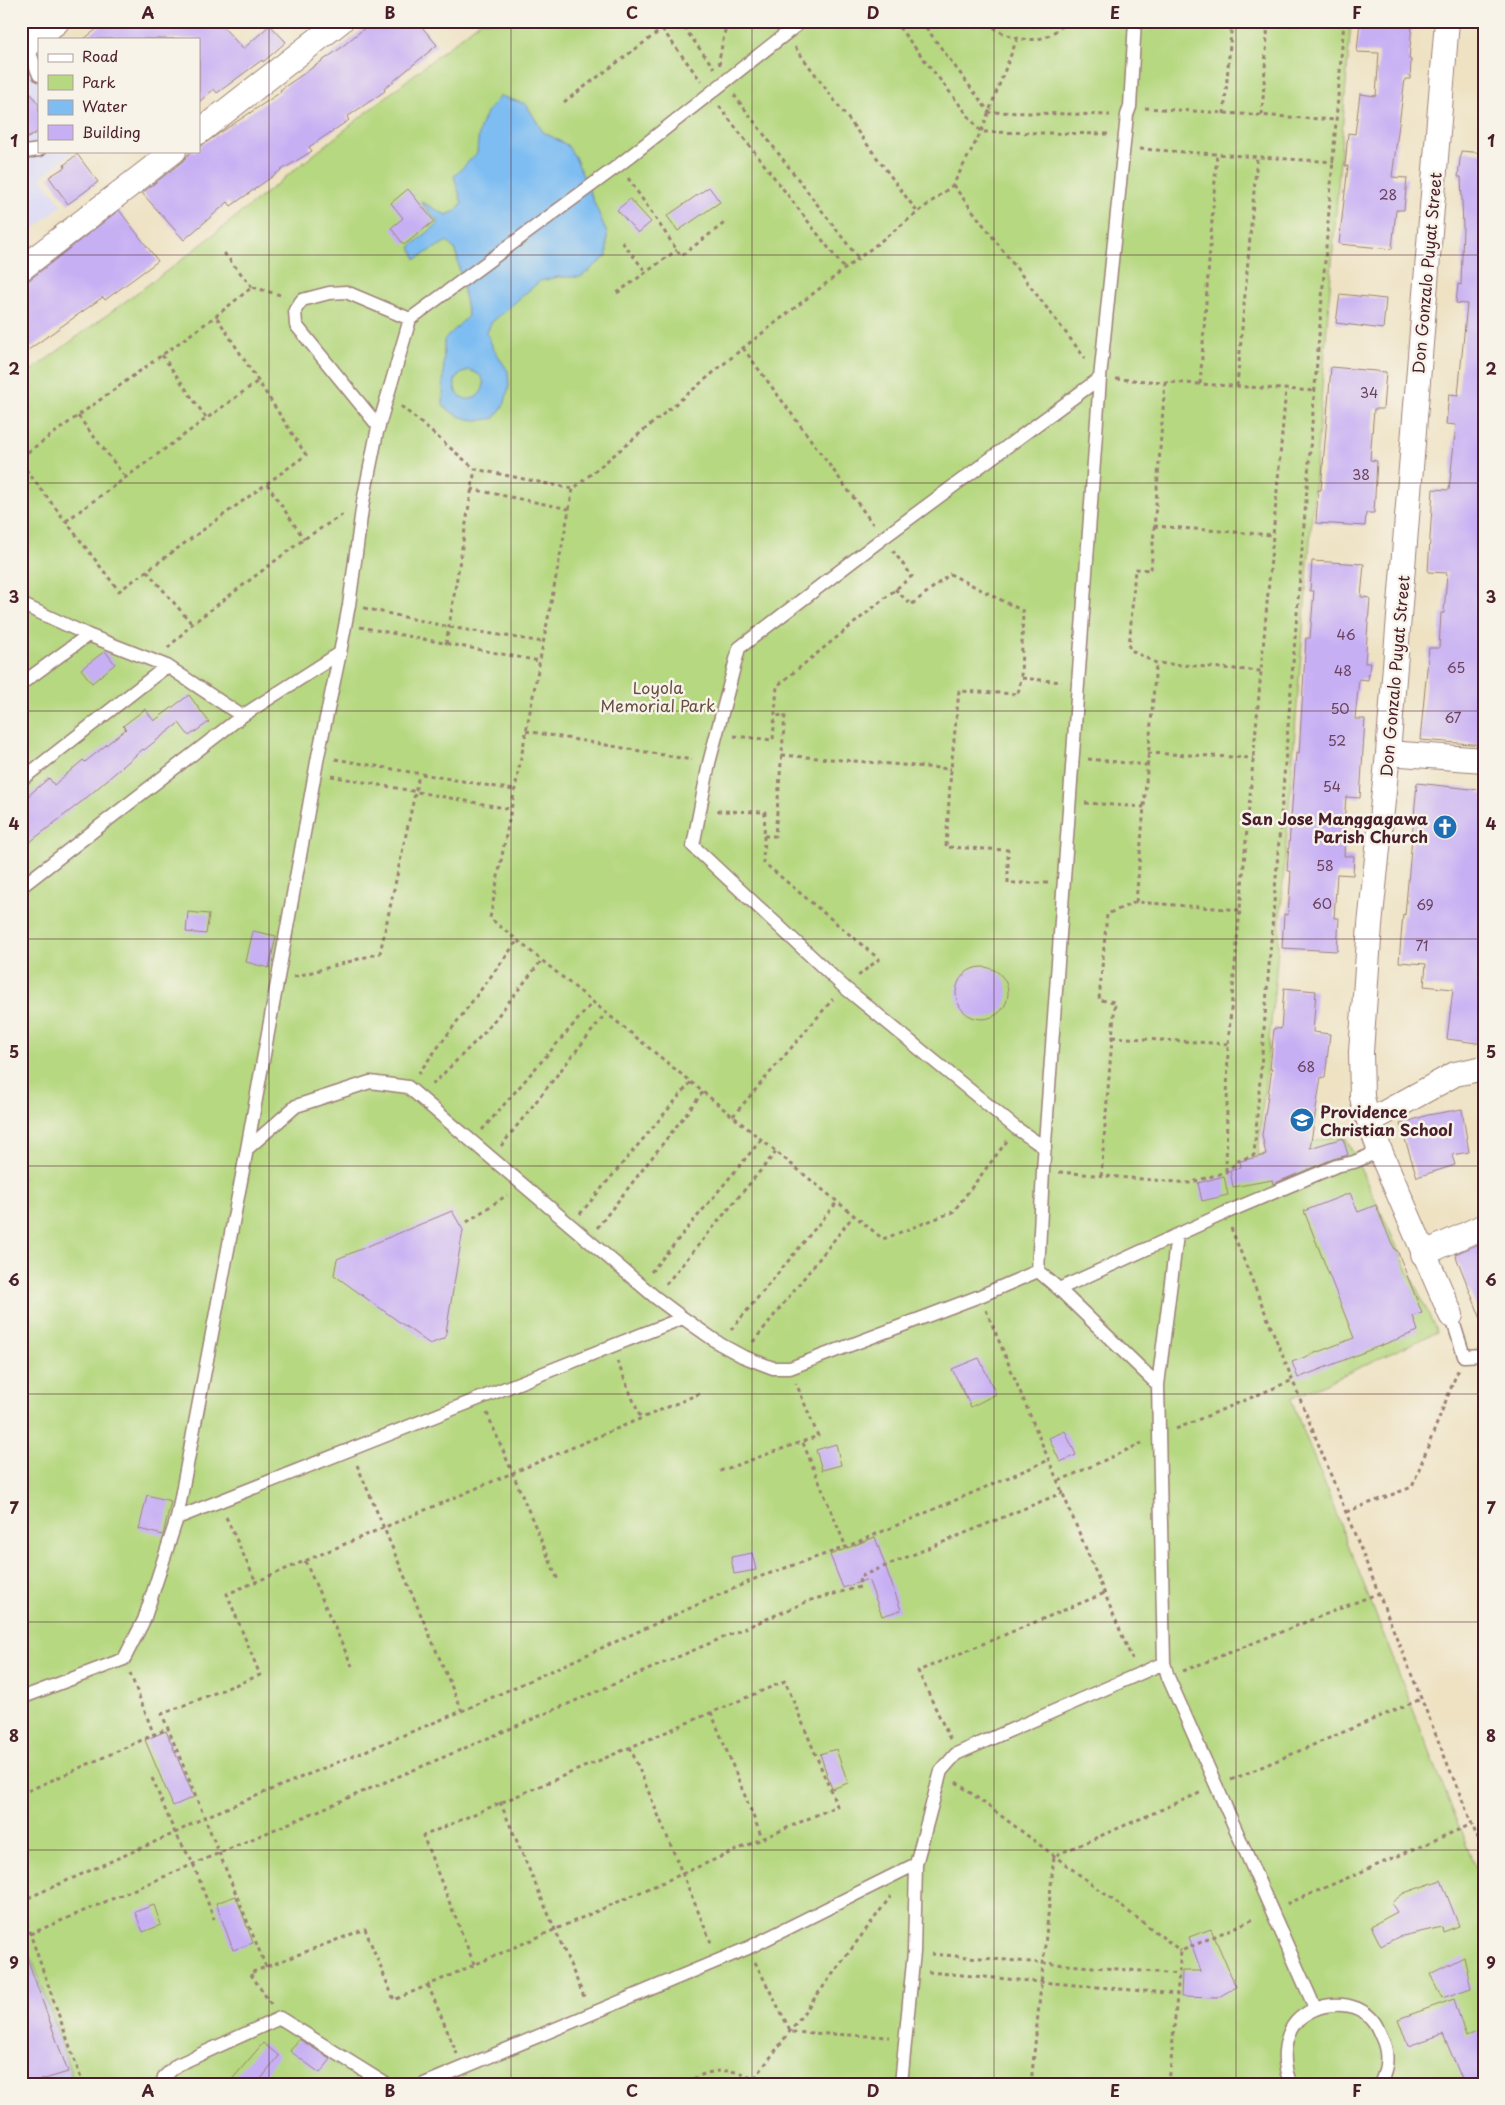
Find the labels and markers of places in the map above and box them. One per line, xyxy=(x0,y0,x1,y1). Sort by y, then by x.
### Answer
place label: San Jose Manggagawa Parish Church xyxy=(1241,806,1428,848)
church icon: San Jose Manggagawa Parish Church xyxy=(1432,814,1458,840)
place label: Providence Christian School xyxy=(1320,1099,1453,1141)
school or university icon: Providence Christian School xyxy=(1289,1107,1315,1133)

